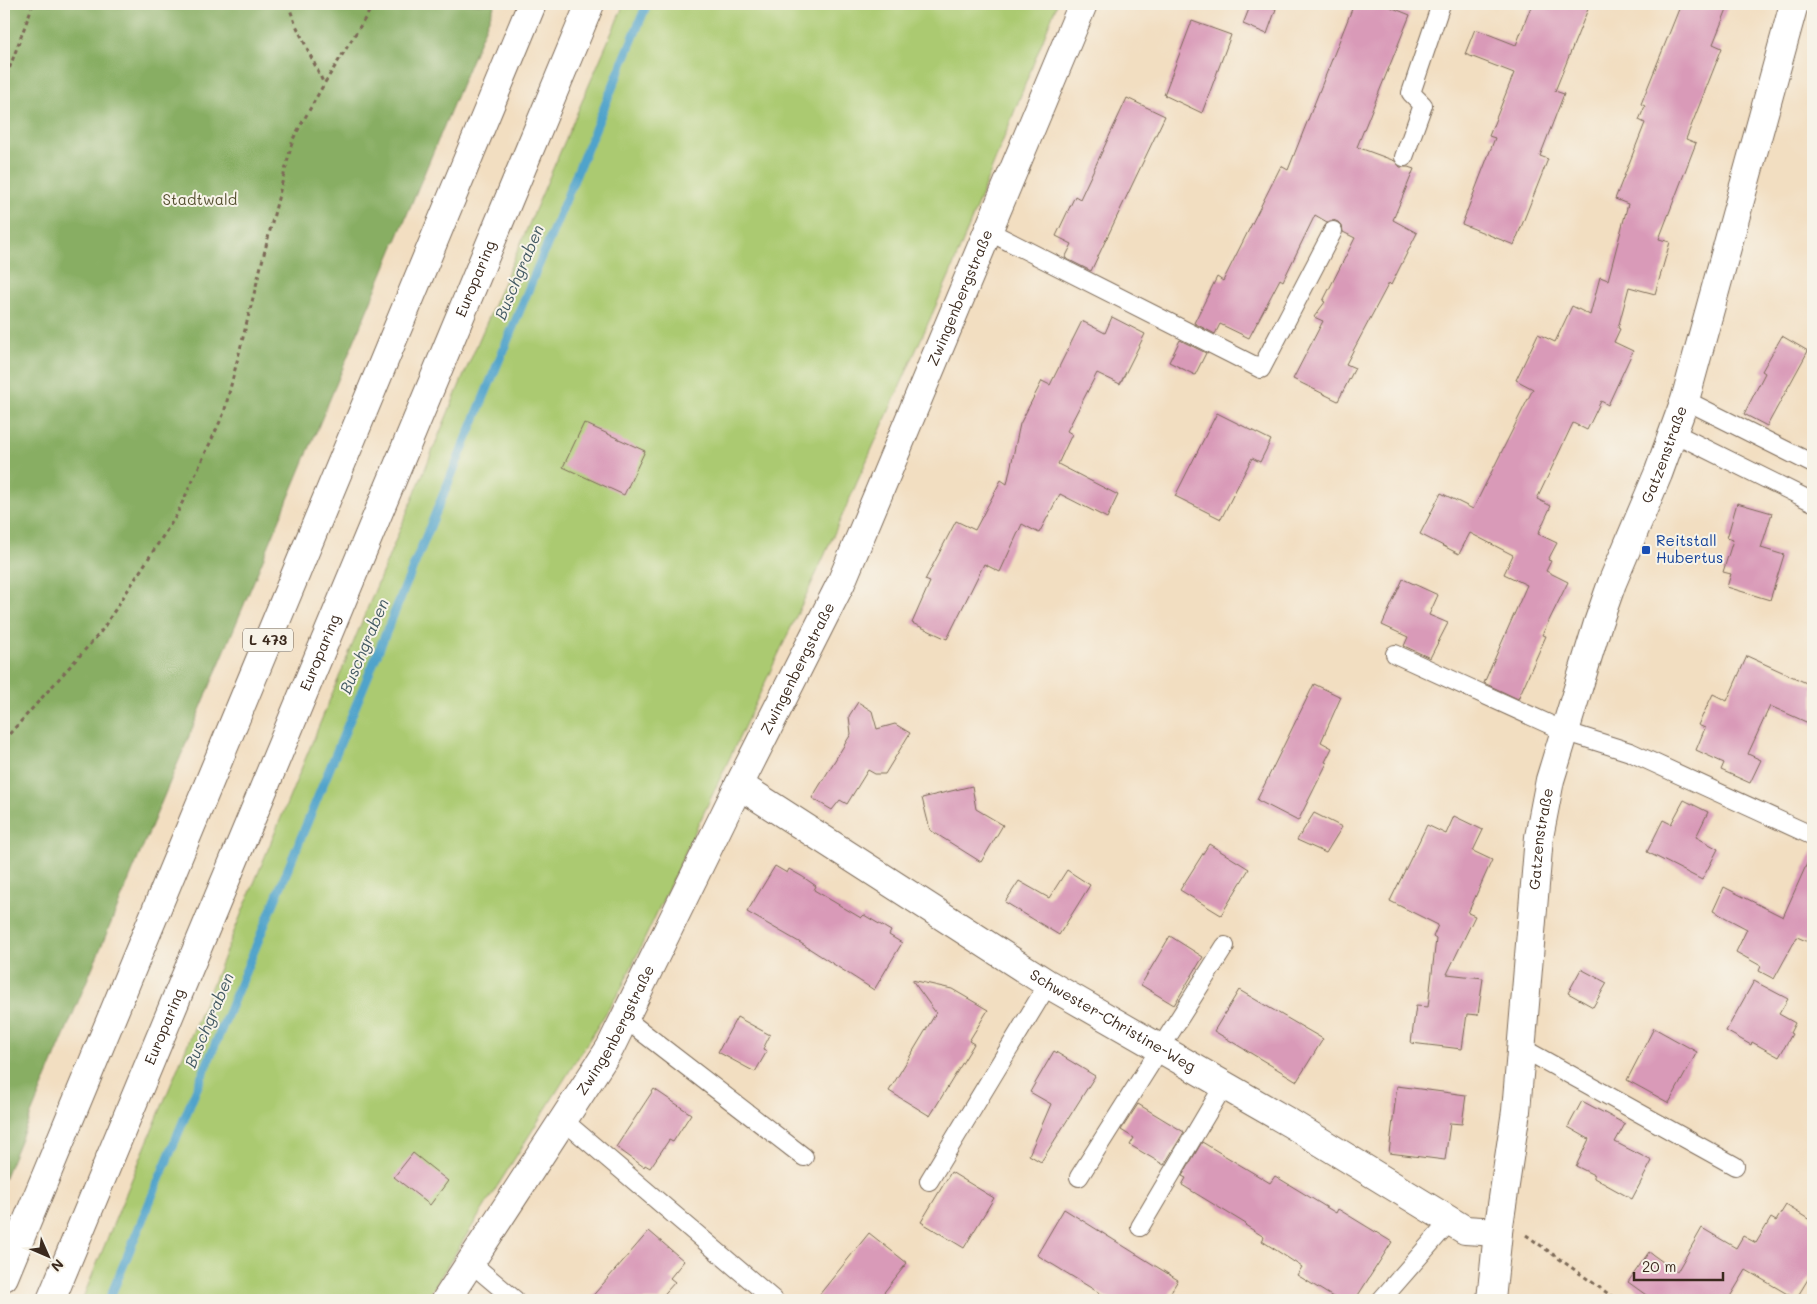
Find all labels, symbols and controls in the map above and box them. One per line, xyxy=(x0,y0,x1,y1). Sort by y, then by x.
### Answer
park label: Stadtwald xyxy=(163,189,237,209)
water label: Buschgraben xyxy=(489,221,548,322)
street label: Zwingenbergstraße xyxy=(922,226,997,368)
street label: Europaring xyxy=(450,237,500,320)
street label: Gatzenstraße xyxy=(1636,403,1691,506)
place label: Reitstall Hubertus xyxy=(1656,530,1723,567)
marker: Reitstall Hubertus xyxy=(1640,544,1652,556)
water label: Buschgraben xyxy=(334,595,393,696)
street label: Zwingenbergstraße xyxy=(755,599,839,738)
street label: Europaring xyxy=(294,611,344,694)
road number: L 473 xyxy=(243,628,293,652)
street label: Gatzenstraße xyxy=(1524,786,1557,891)
street label: Zwingenbergstraße xyxy=(571,961,658,1099)
street label: Schwester-Christine-Weg xyxy=(1026,964,1200,1076)
water label: Buschgraben xyxy=(179,969,238,1070)
street label: Europaring xyxy=(139,985,189,1068)
north arrow xyxy=(22,1232,72,1282)
scale bar xyxy=(1634,1249,1723,1281)
text: N xyxy=(47,1255,68,1276)
text: 20 m xyxy=(1642,1256,1676,1276)

